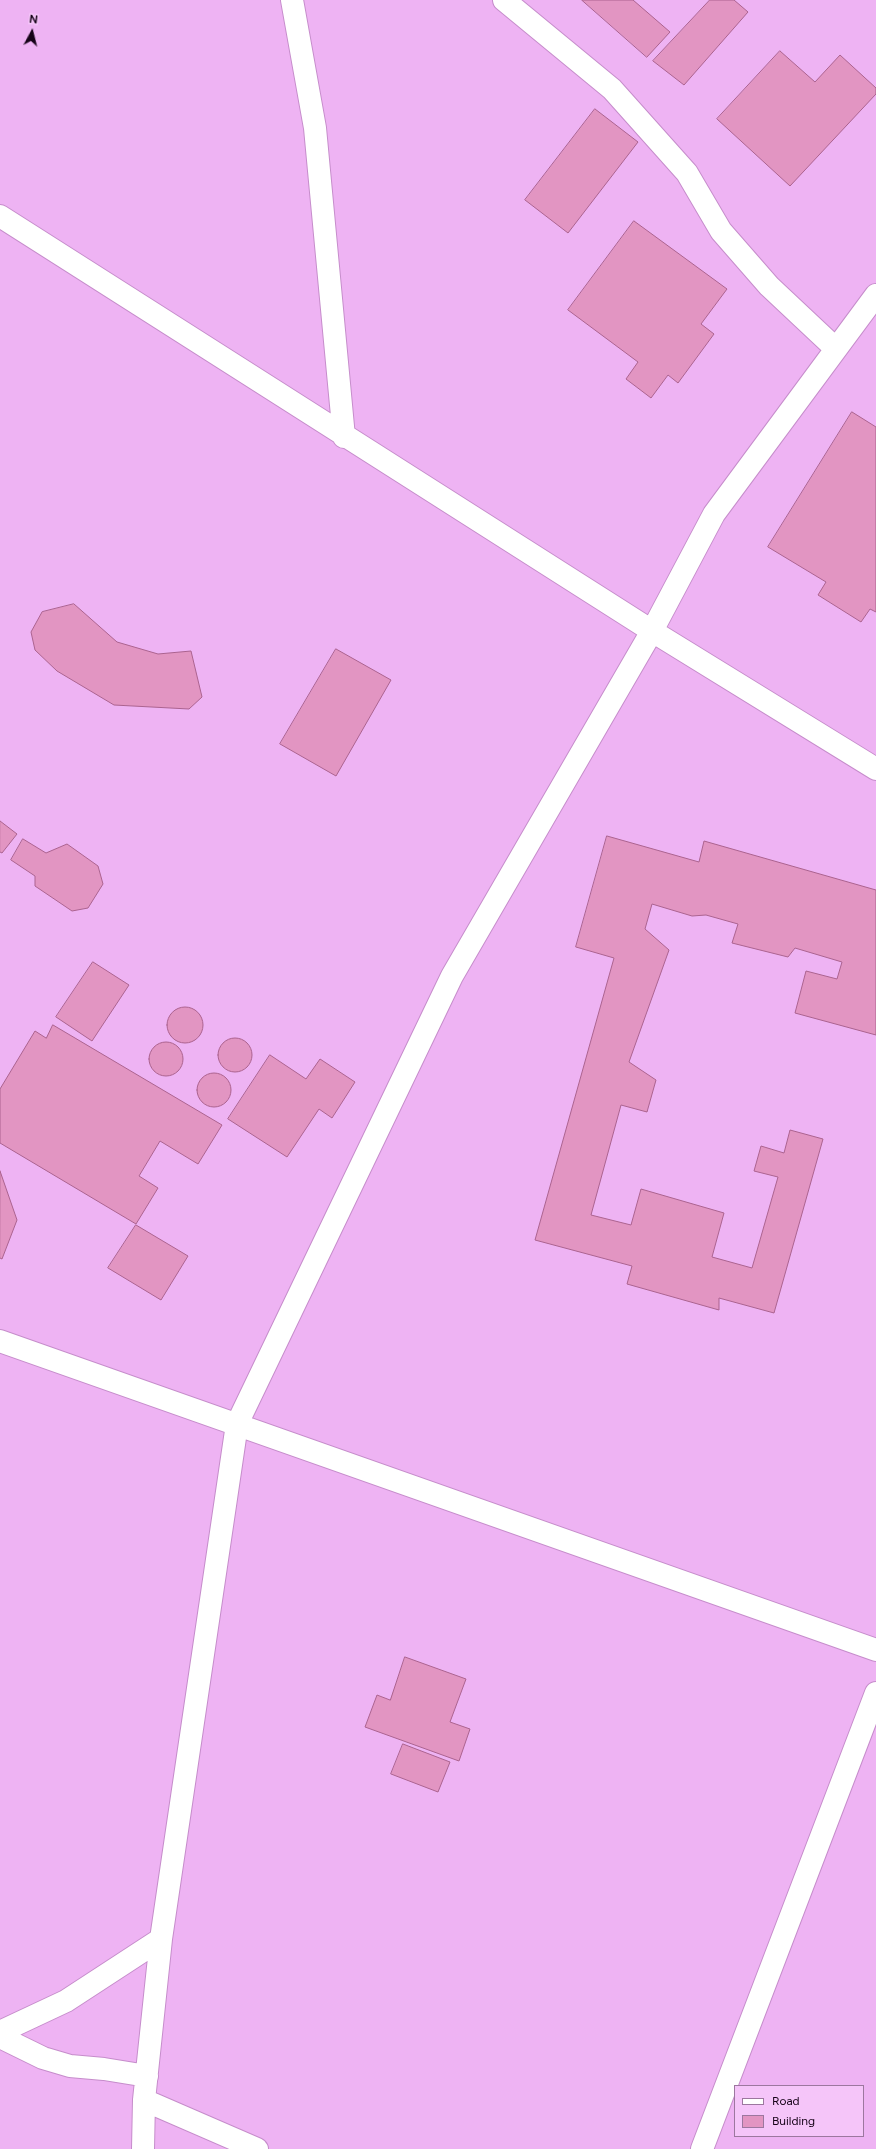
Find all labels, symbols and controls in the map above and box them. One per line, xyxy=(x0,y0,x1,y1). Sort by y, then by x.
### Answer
north arrow xyxy=(12,12,52,52)
text: N xyxy=(28,13,39,27)
legend xyxy=(734,2085,864,2137)
text: Road xyxy=(772,2094,800,2108)
text: Building xyxy=(772,2114,815,2128)

